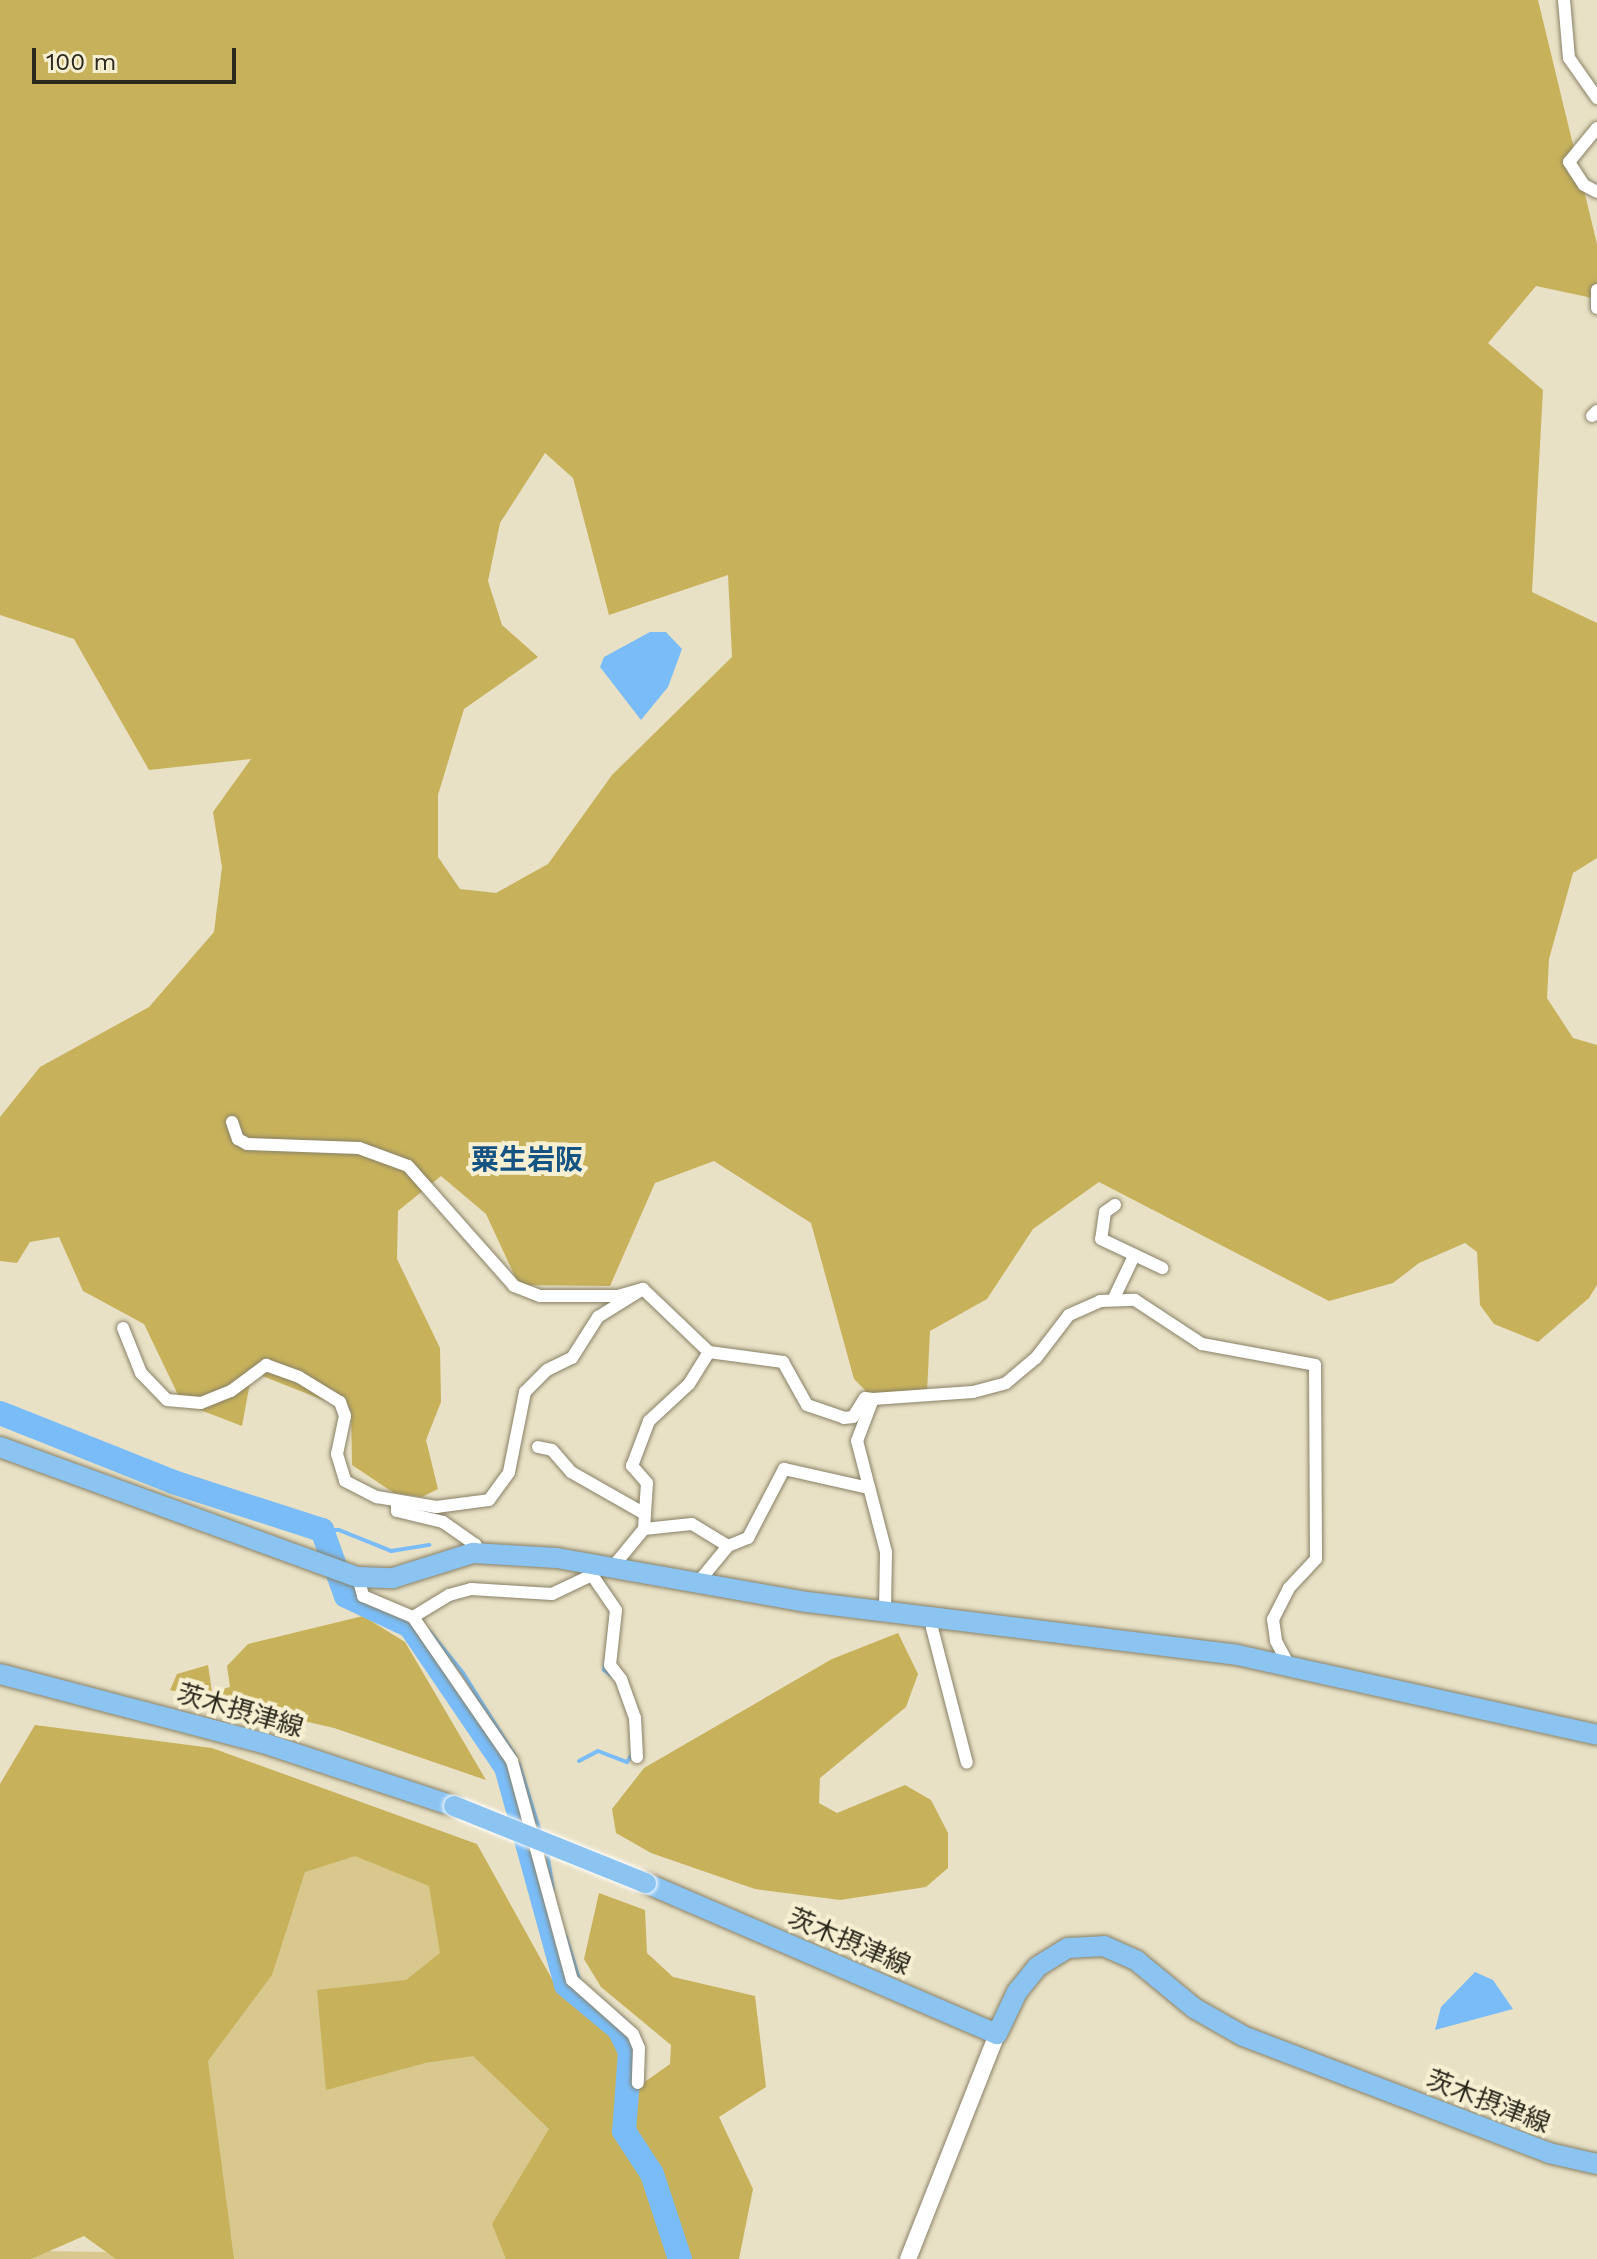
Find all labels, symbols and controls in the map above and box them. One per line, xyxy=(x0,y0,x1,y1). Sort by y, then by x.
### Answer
scale bar xyxy=(36,32,240,82)
text: 100 m xyxy=(46,48,116,76)
district label: 粟生岩阪 xyxy=(471,1143,583,1177)
street label: 茨木摂津線 xyxy=(173,1678,307,1744)
street label: 茨木摂津線 xyxy=(783,1902,915,1982)
street label: 茨木摂津線 xyxy=(1422,2064,1554,2140)

